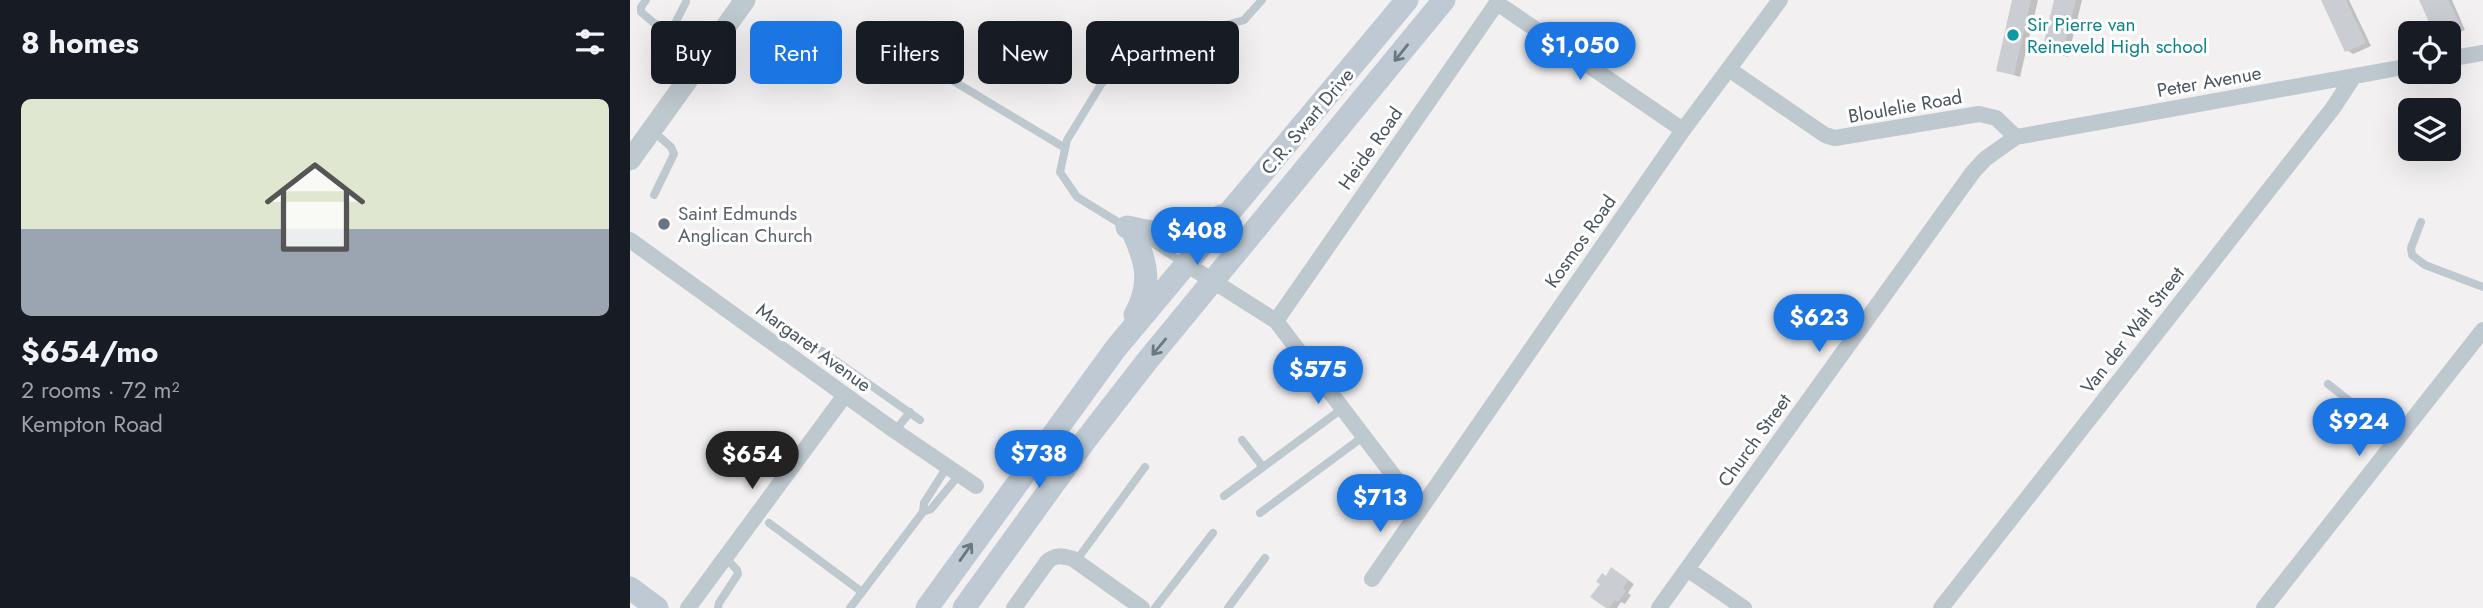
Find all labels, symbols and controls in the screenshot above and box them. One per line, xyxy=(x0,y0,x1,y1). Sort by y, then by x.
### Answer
place label: Sir Pierre van Reineveld High school xyxy=(2027,11,2207,60)
text: 8 homes xyxy=(21,21,139,64)
chip: Buy xyxy=(651,21,736,84)
chip: Rent xyxy=(750,21,842,84)
chip: Filters xyxy=(856,21,964,84)
chip: New xyxy=(978,21,1072,84)
chip: Apartment xyxy=(1086,21,1239,84)
map controls xyxy=(2398,21,2461,161)
button: locate xyxy=(2398,21,2461,84)
pin: $1,050 xyxy=(1523,22,1637,82)
icon: filters xyxy=(571,23,609,61)
marker: Sir Pierre van Reineveld High school xyxy=(2005,27,2021,43)
text: $1,050 xyxy=(1541,28,1619,62)
one-way arrow xyxy=(1393,43,1408,61)
street label: Peter Avenue xyxy=(2155,59,2264,104)
street label: C.R. Swart Drive xyxy=(1255,62,1360,181)
street label: Bloulelie Road xyxy=(1846,83,1964,130)
button: layers xyxy=(2398,98,2461,161)
street label: Heide Road xyxy=(1332,101,1409,195)
icon: home xyxy=(252,144,378,270)
street label: Kosmos Road xyxy=(1538,189,1622,293)
place label: Saint Edmunds Anglican Church xyxy=(678,200,813,249)
pin: $408 xyxy=(1156,208,1238,267)
text: $408 xyxy=(1167,213,1227,247)
marker: Saint Edmunds Anglican Church xyxy=(656,216,672,232)
street label: Van der Walt Street xyxy=(2074,261,2191,399)
pin: $623 xyxy=(1778,294,1860,354)
street label: Margaret Avenue xyxy=(751,296,877,398)
text: $623 xyxy=(1789,300,1849,334)
text: $654/mo xyxy=(21,330,158,373)
one-way arrow xyxy=(1151,338,1167,356)
pin: $575 xyxy=(1277,346,1359,406)
text: $575 xyxy=(1289,352,1347,386)
text: 2 rooms · 72 m² xyxy=(21,373,180,407)
street label: Church Street xyxy=(1711,388,1798,492)
pin: $924 xyxy=(2318,398,2400,458)
text: $924 xyxy=(2329,404,2389,438)
text: Kempton Road xyxy=(21,407,163,441)
pin: $738 xyxy=(998,430,1080,490)
pin: $654 xyxy=(711,432,793,491)
text: $738 xyxy=(1011,436,1067,470)
text: $654 xyxy=(722,437,782,471)
pin: $713 xyxy=(1339,475,1421,534)
text: $713 xyxy=(1353,480,1407,514)
one-way arrow xyxy=(959,543,974,562)

